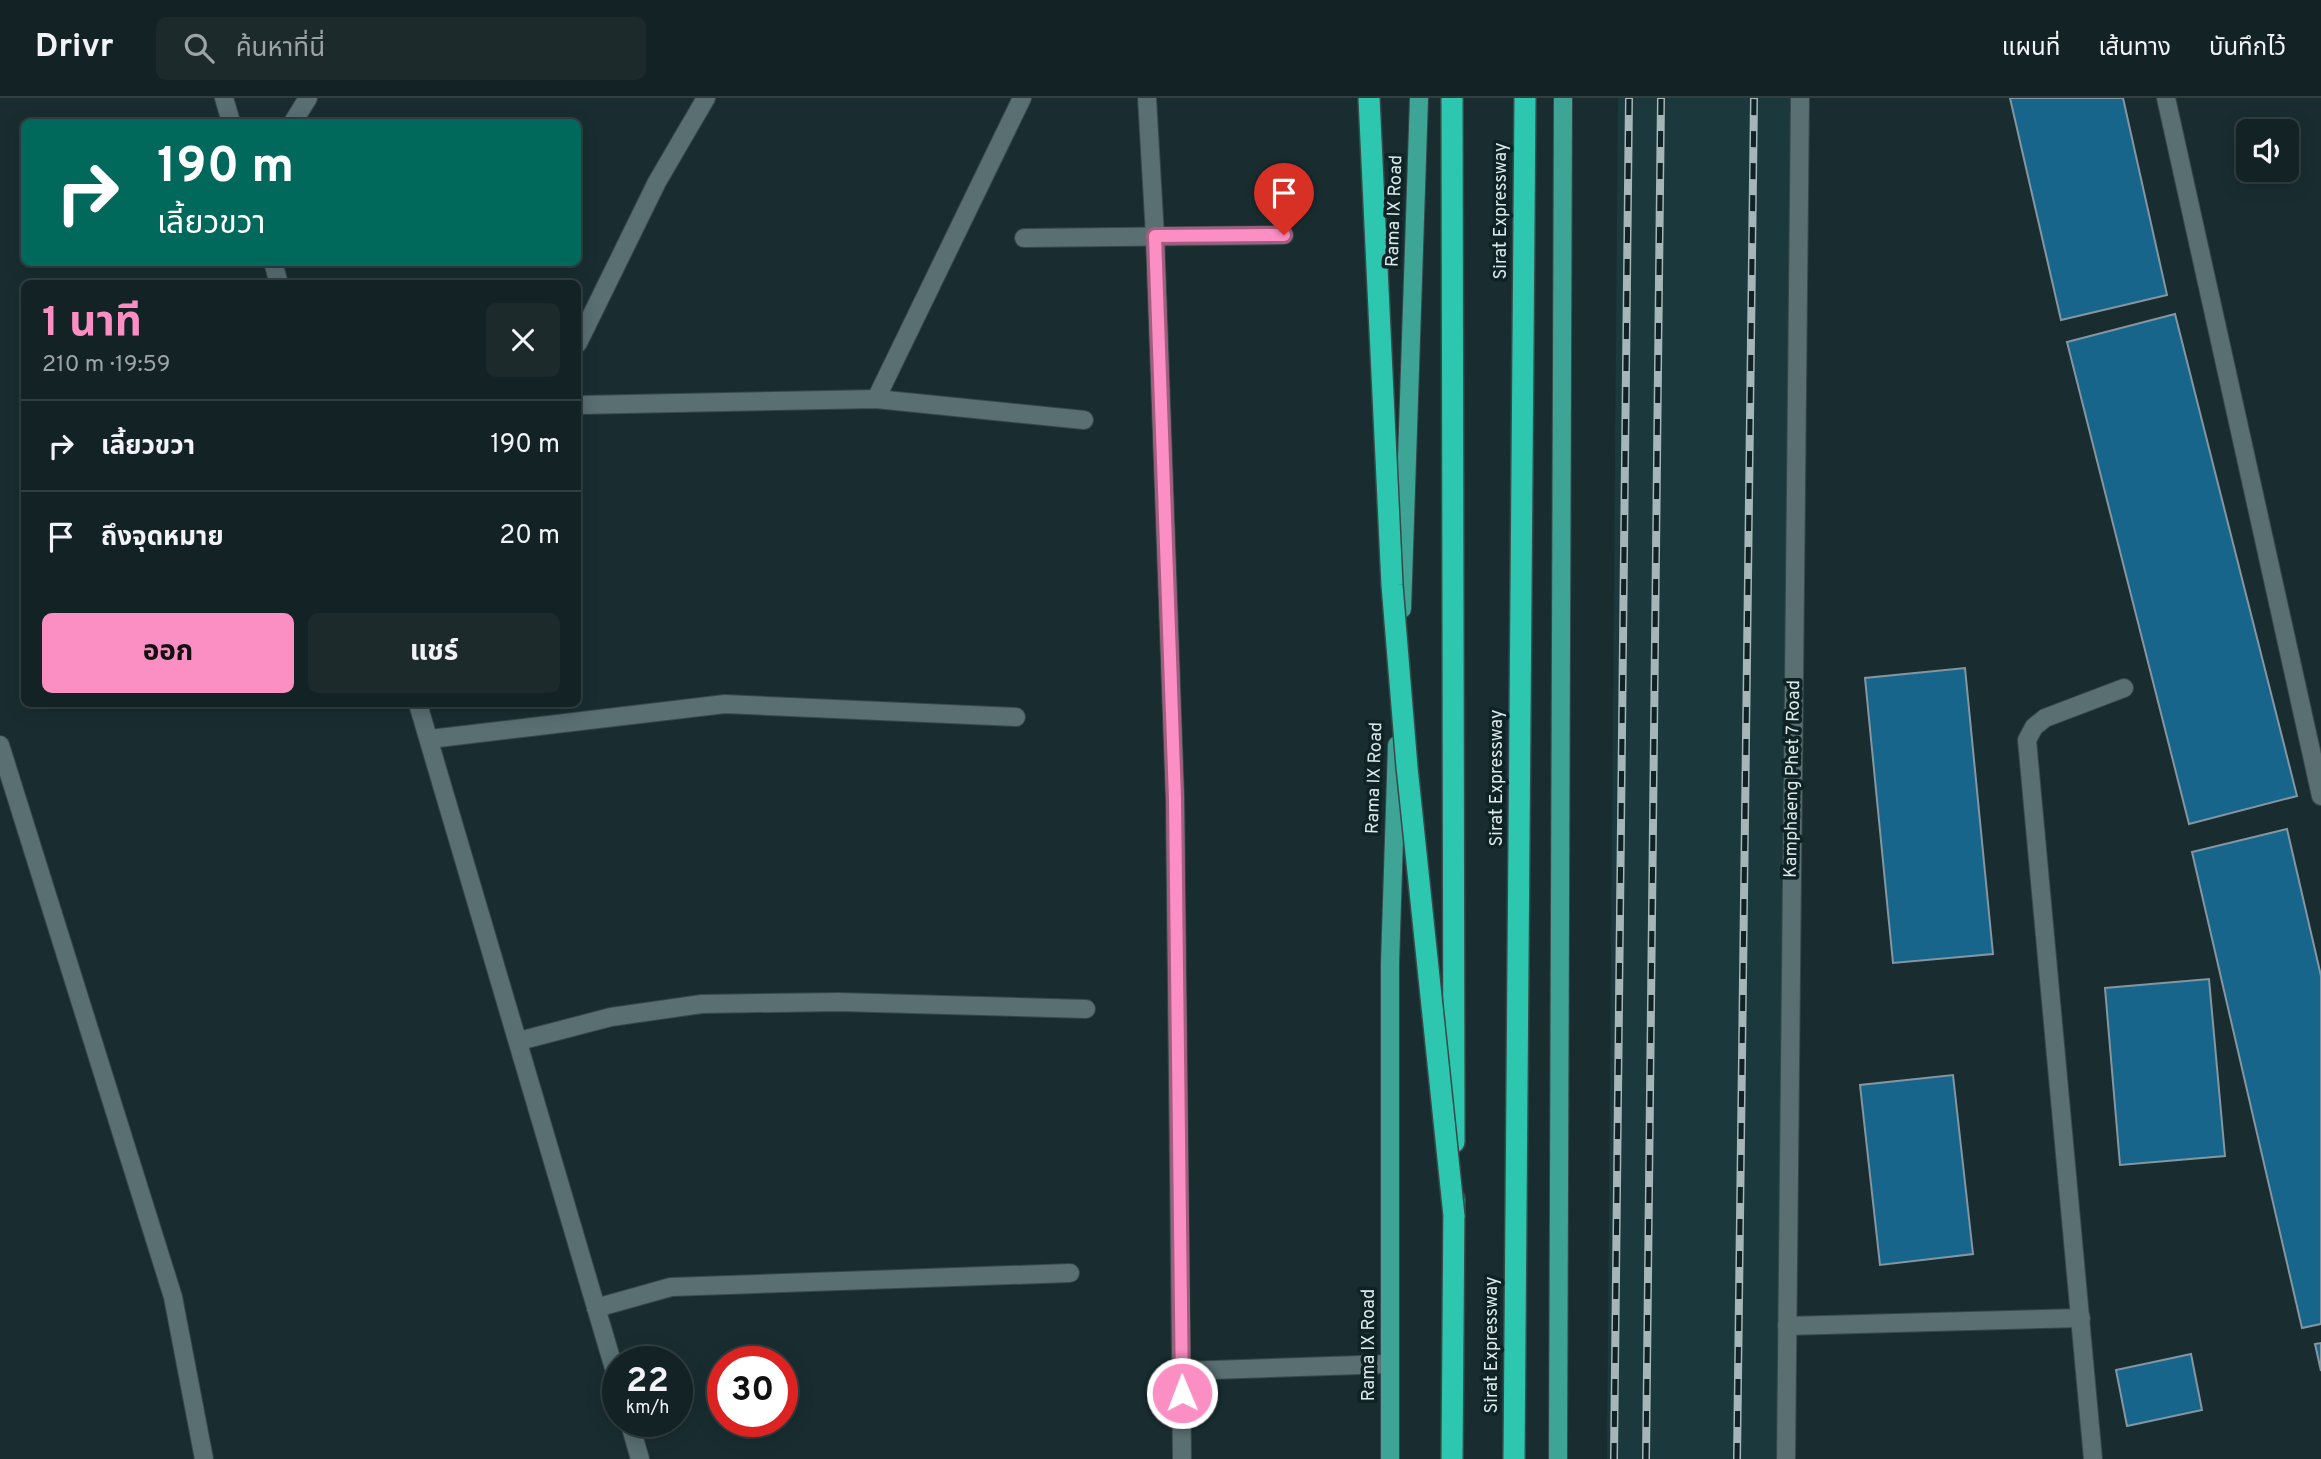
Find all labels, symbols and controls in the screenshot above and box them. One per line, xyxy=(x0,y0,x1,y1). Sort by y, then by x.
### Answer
search box xyxy=(156,17,646,80)
text: Drivr xyxy=(35,27,114,69)
icon: search xyxy=(180,29,218,67)
text: ค้นหาที่นี่ xyxy=(236,33,325,66)
text: แผนที่ xyxy=(2002,34,2060,64)
text: เส้นทาง xyxy=(2098,34,2171,64)
text: บันทึกไว้ xyxy=(2209,34,2286,64)
map controls xyxy=(2236,119,2299,182)
button: sound xyxy=(2236,119,2299,182)
text: 190 m xyxy=(157,138,294,200)
street label: Sirat Expressway xyxy=(1490,143,1513,279)
icon: right xyxy=(42,147,133,238)
street label: Rama IX Road xyxy=(1382,154,1408,268)
pin xyxy=(1254,163,1314,235)
icon: arrive xyxy=(1265,174,1303,212)
text: เลี้ยวขวา xyxy=(157,205,265,245)
text: 1 นาที xyxy=(42,298,142,351)
button: close xyxy=(486,303,560,377)
text: 210 m · 19:59 xyxy=(42,351,170,380)
icon: right xyxy=(42,427,80,465)
text: 190 m xyxy=(490,429,560,462)
text: เลี้ยวขวา xyxy=(101,431,195,464)
icon: arrive xyxy=(42,518,80,556)
text: 20 m xyxy=(499,520,560,553)
text: ถึงจุดหมาย xyxy=(101,522,224,555)
button: ออก xyxy=(42,613,294,693)
button: แชร์ xyxy=(308,613,560,693)
street label: Kamphaeng Phet 7 Road xyxy=(1780,680,1806,878)
street label: Sirat Expressway xyxy=(1486,710,1509,846)
street label: Rama IX Road xyxy=(1362,721,1388,835)
street label: Sirat Expressway xyxy=(1481,1277,1504,1413)
street label: Rama IX Road xyxy=(1358,1289,1381,1401)
speed limit sign: 30 xyxy=(707,1346,798,1437)
position arrow xyxy=(1145,1356,1219,1430)
text: 22 xyxy=(626,1360,669,1404)
text: km/h xyxy=(626,1397,669,1420)

